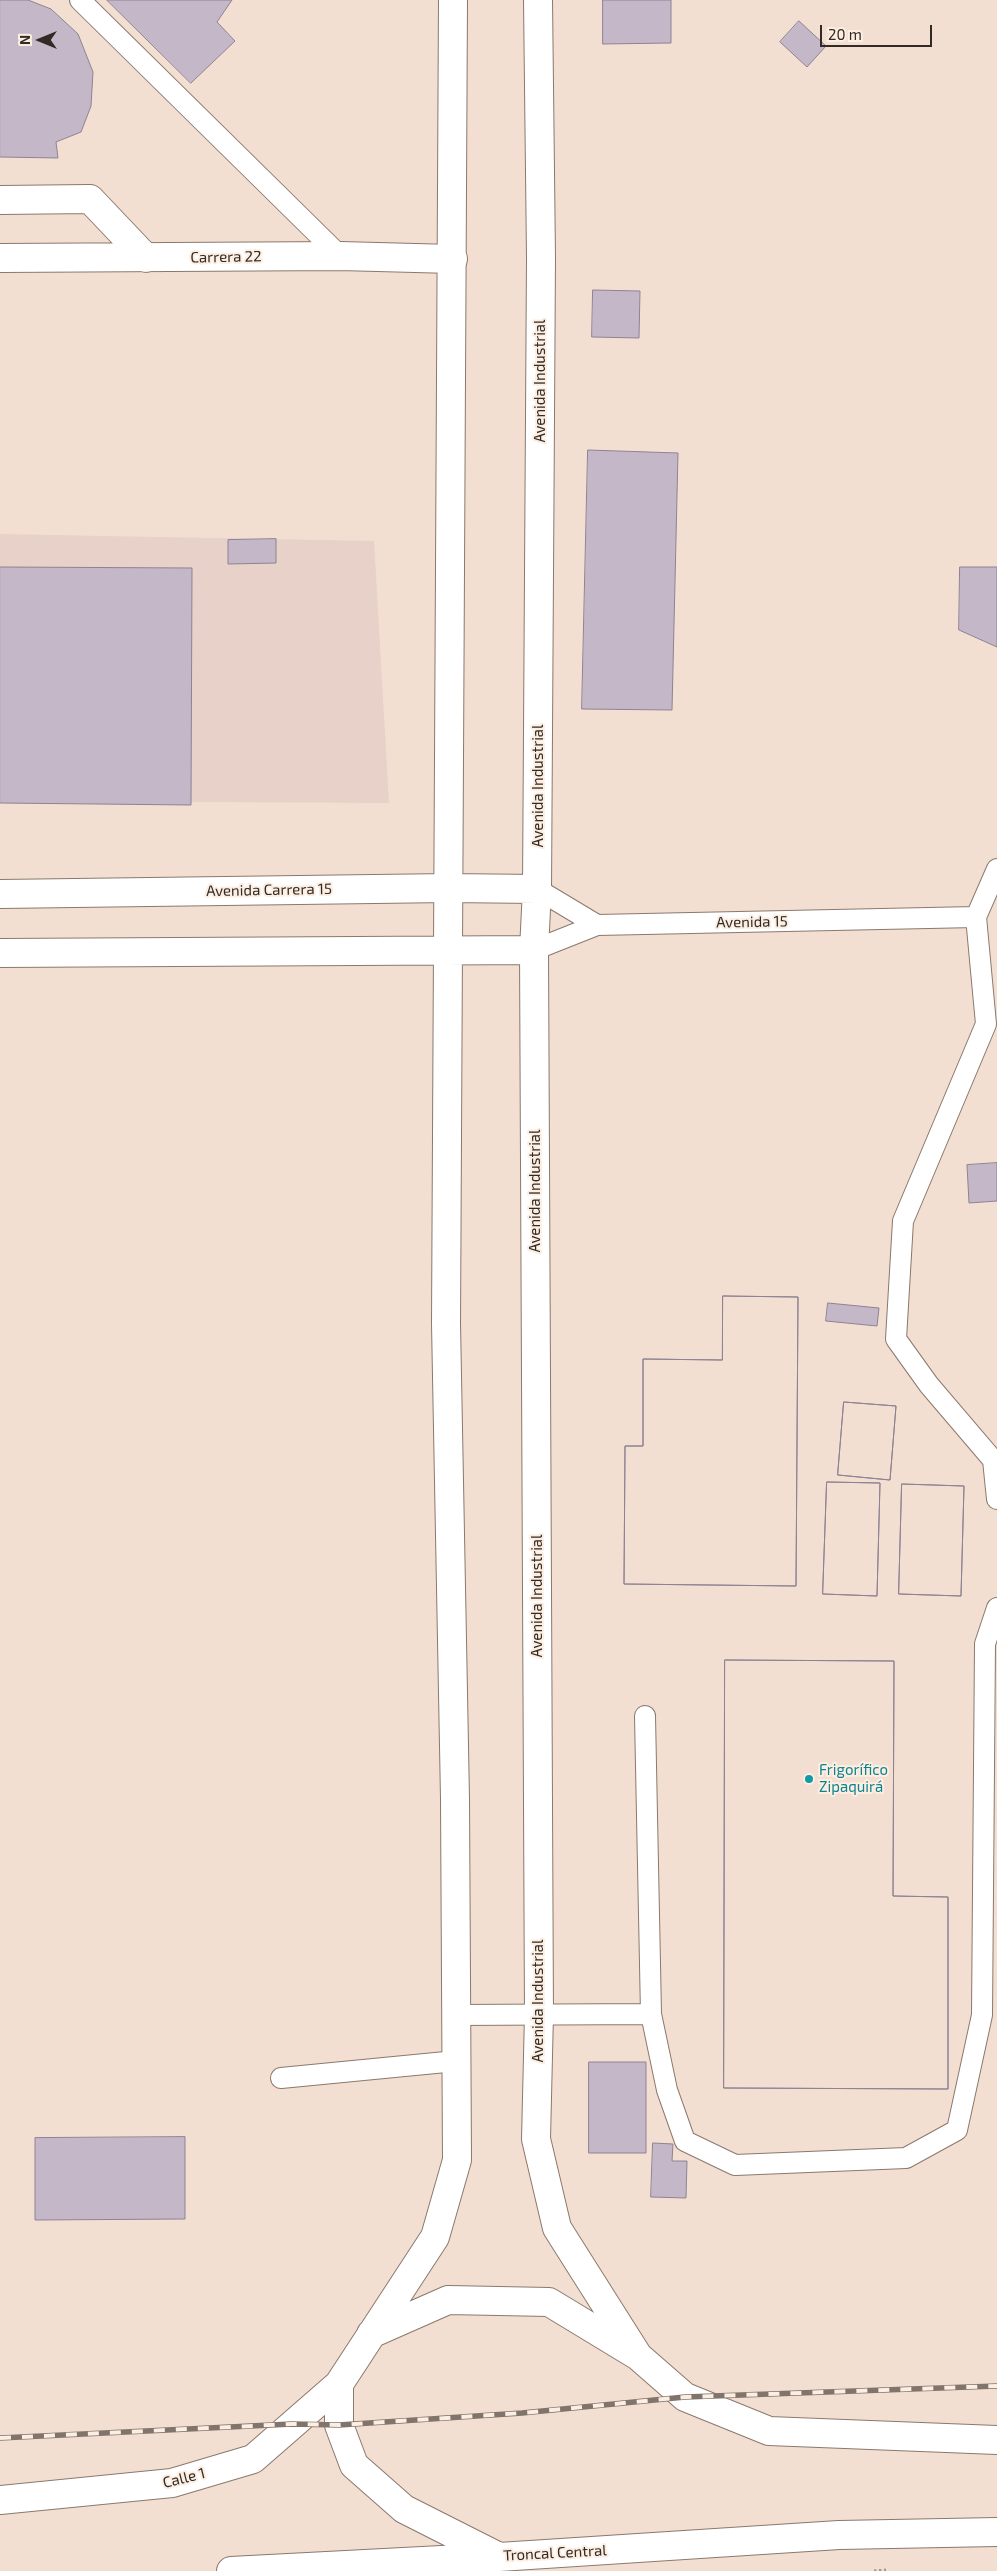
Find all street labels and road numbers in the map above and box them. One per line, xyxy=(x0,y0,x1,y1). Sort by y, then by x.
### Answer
street label: Carrera 22 xyxy=(190,247,262,267)
street label: Avenida Industrial xyxy=(531,319,549,443)
street label: Avenida Industrial xyxy=(529,724,547,848)
street label: Avenida Carrera 15 xyxy=(206,880,332,900)
street label: Avenida 15 xyxy=(716,912,788,932)
street label: Avenida Industrial xyxy=(526,1129,544,1253)
street label: Avenida Industrial xyxy=(528,1534,546,1658)
street label: Avenida Industrial xyxy=(529,1939,547,2063)
street label: Calle 1 xyxy=(161,2464,207,2492)
street label: Troncal Central xyxy=(503,2541,607,2565)

